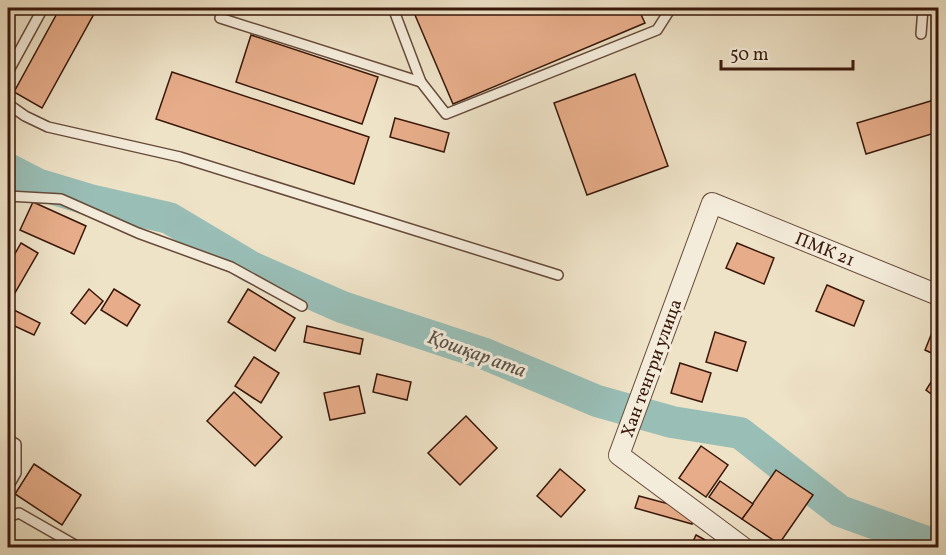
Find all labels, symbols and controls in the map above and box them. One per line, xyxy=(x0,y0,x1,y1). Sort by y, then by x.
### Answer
scale bar xyxy=(721,33,853,71)
text: 50 m xyxy=(730,43,769,68)
street label: ПМК 21 xyxy=(791,227,858,274)
street label: Хан тенгри улица xyxy=(616,296,689,441)
water label: Қошқар ата xyxy=(423,324,530,386)

